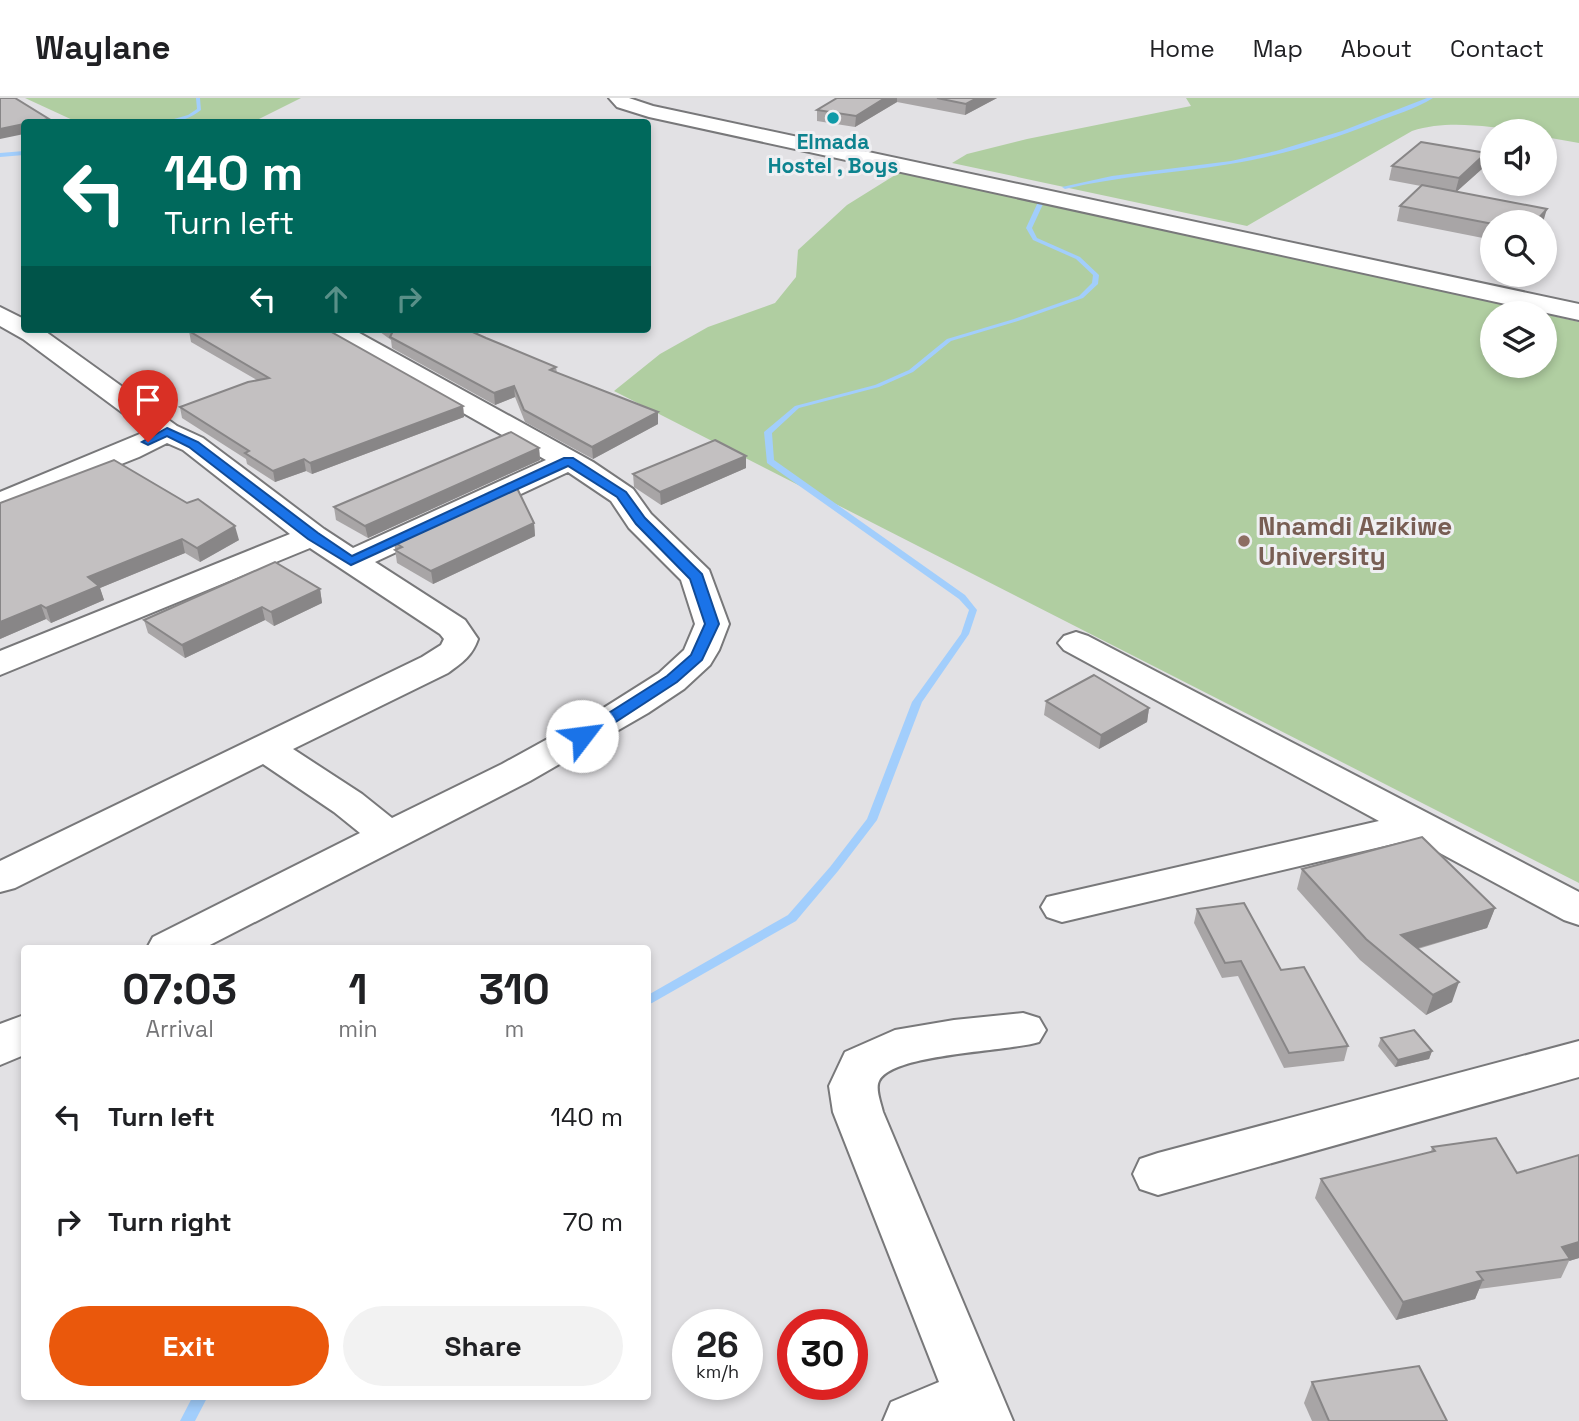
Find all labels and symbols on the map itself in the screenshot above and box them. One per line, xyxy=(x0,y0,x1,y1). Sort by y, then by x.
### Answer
marker: Elmada Hostel , Boys xyxy=(825,110,841,126)
place label: Elmada Hostel , Boys xyxy=(768,128,898,179)
pin xyxy=(118,370,178,442)
place label: Nnamdi Azikiwe University xyxy=(1258,509,1452,573)
marker: Nnamdi Azikiwe University xyxy=(1236,533,1252,549)
position arrow xyxy=(545,699,619,773)
speed limit sign: 30 xyxy=(777,1309,868,1400)

